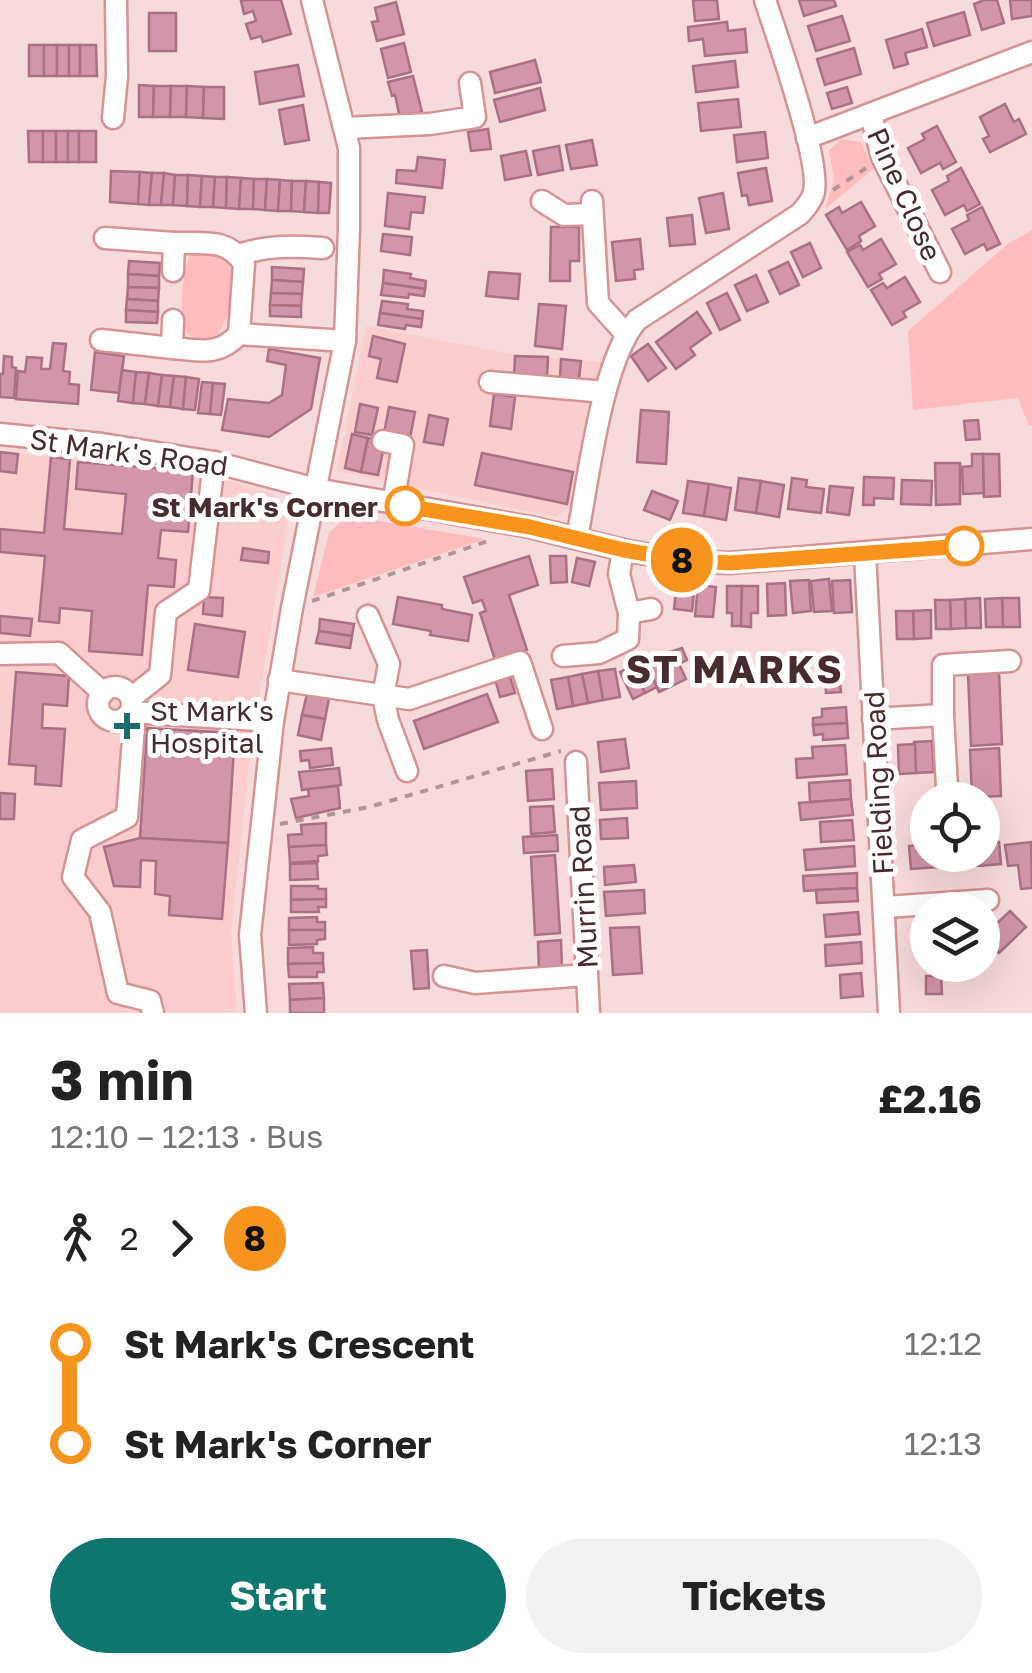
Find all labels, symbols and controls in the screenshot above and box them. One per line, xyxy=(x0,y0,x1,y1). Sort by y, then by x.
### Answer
street label: Pine Close xyxy=(861,122,949,266)
street label: St Mark's Road xyxy=(28,422,230,482)
marker: St Mark's Corner xyxy=(386,487,424,525)
place label: St Mark's Corner xyxy=(151,490,378,523)
unlabelled marker xyxy=(945,527,983,565)
line badge: 8 xyxy=(650,528,714,592)
text: 8 xyxy=(671,539,693,581)
district label: ST MARKS xyxy=(626,646,844,691)
street label: Fielding Road xyxy=(857,690,899,876)
place label: St Mark's Hospital xyxy=(150,694,274,759)
marker: St Mark's Hospital xyxy=(114,713,140,739)
map controls xyxy=(910,782,1000,982)
button: locate xyxy=(910,782,1000,872)
street label: Murrin Road xyxy=(562,805,604,969)
button: layers xyxy=(910,892,1000,982)
text: 3 min xyxy=(50,1046,194,1112)
text: £2.16 xyxy=(878,1076,982,1121)
text: 12:10 – 12:13 · Bus xyxy=(50,1117,323,1155)
icon: walk xyxy=(50,1211,105,1266)
icon: forward xyxy=(154,1211,209,1266)
text: 8 xyxy=(244,1217,266,1259)
text: 2 xyxy=(120,1219,139,1257)
text: St Mark's Crescent xyxy=(124,1321,474,1366)
text: 12:12 xyxy=(904,1324,982,1362)
text: St Mark's Corner xyxy=(124,1421,432,1466)
text: 12:13 xyxy=(904,1424,982,1462)
button: Start xyxy=(50,1538,506,1653)
button: Tickets xyxy=(526,1538,982,1653)

